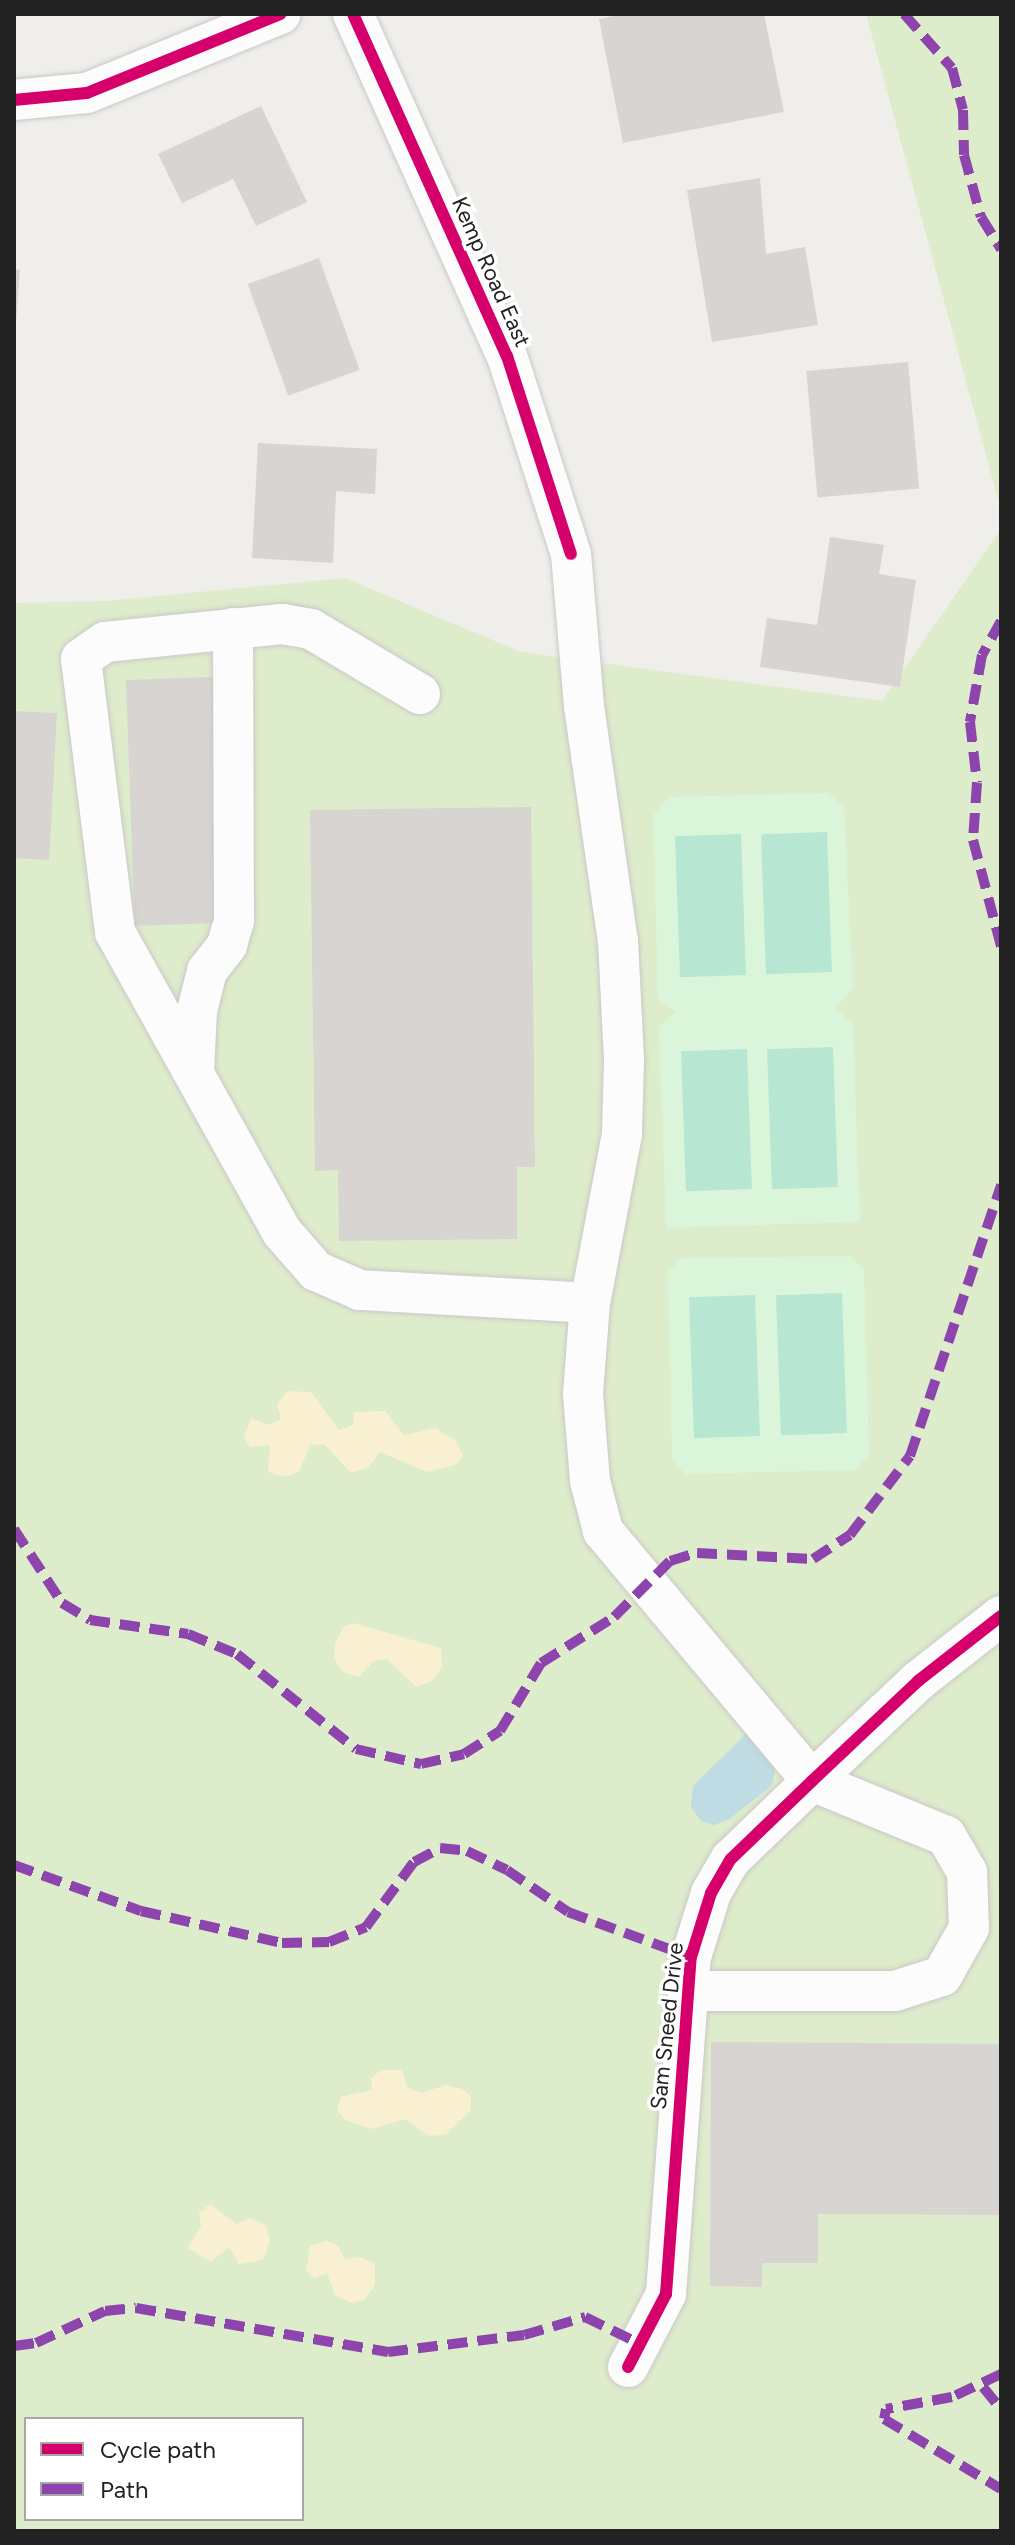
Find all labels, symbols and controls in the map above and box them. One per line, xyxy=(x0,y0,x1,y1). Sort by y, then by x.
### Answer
street label: Kemp Road East xyxy=(446,193,536,351)
street label: Sam Sneed Drive xyxy=(645,1941,689,2111)
legend xyxy=(24,2417,304,2521)
text: Cycle path xyxy=(100,2435,216,2464)
text: Path xyxy=(100,2475,148,2504)

